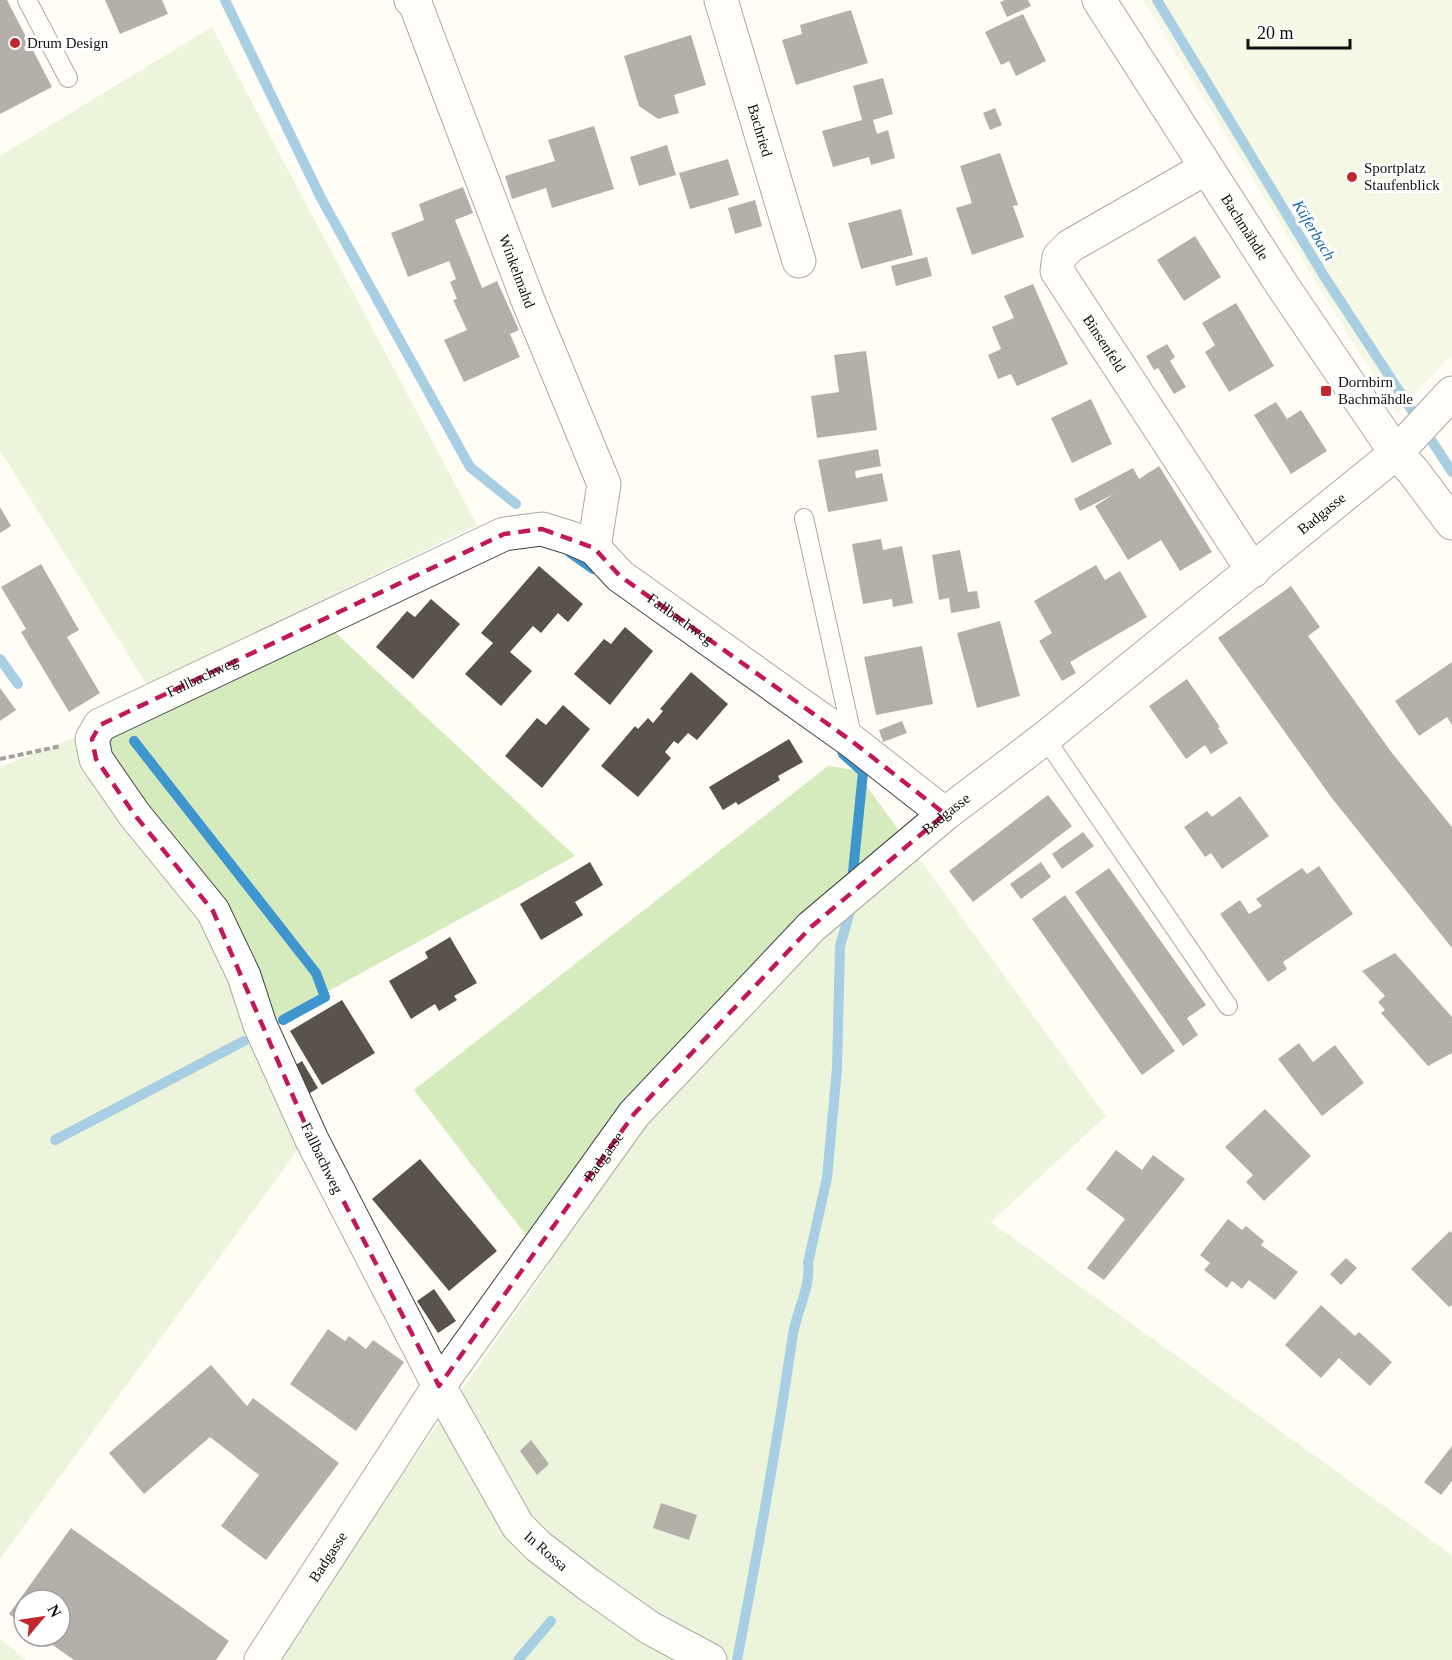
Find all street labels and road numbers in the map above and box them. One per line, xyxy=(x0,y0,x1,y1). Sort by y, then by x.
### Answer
street label: Bachried xyxy=(745,102,776,159)
street label: Bachmähdle xyxy=(1218,191,1272,263)
street label: Winkelmahd xyxy=(496,232,538,311)
street label: Binsenfeld xyxy=(1080,312,1129,375)
street label: Badgasse xyxy=(1294,489,1349,538)
street label: Fallbachweg xyxy=(645,590,717,648)
street label: Fallbachweg xyxy=(164,653,241,700)
street label: Badgasse xyxy=(919,790,973,838)
street label: Fallbachweg xyxy=(298,1120,346,1196)
street label: Badgasse xyxy=(580,1129,627,1184)
street label: Badgasse xyxy=(306,1528,350,1585)
street label: In Rossa xyxy=(521,1528,571,1574)

